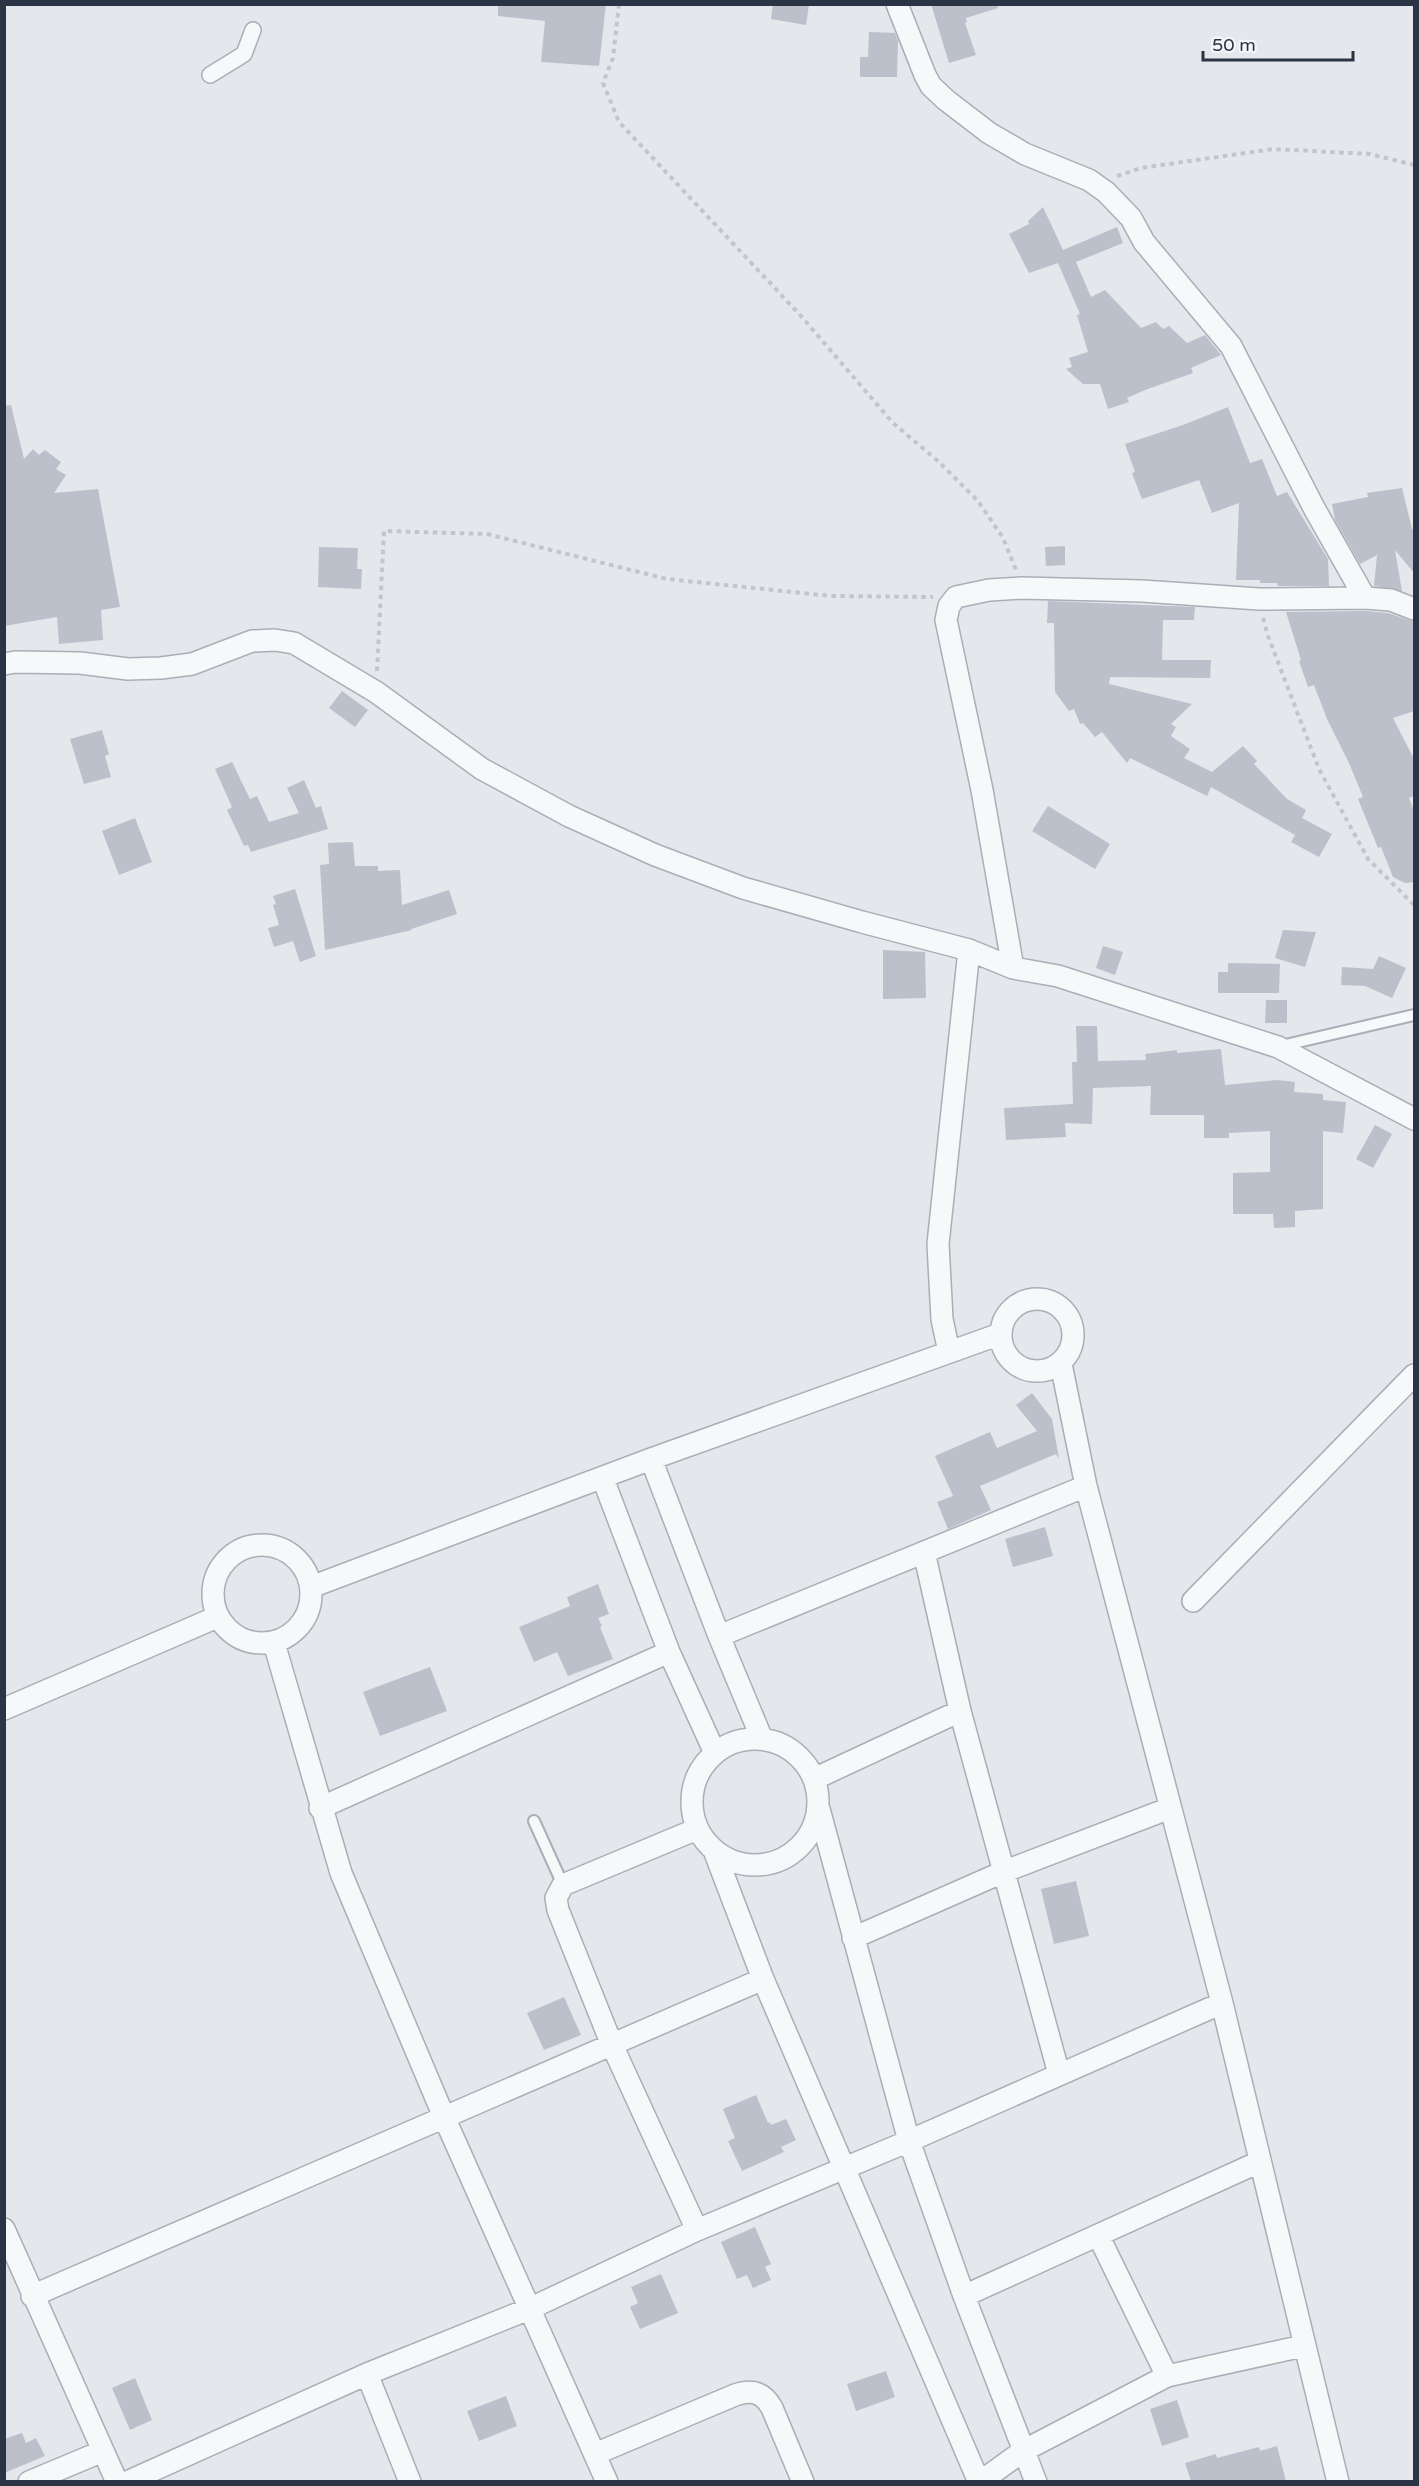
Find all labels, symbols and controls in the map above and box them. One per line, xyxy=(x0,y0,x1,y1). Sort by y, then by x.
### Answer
scale bar xyxy=(1203,24,1353,62)
text: 50 m xyxy=(1212,34,1256,56)

